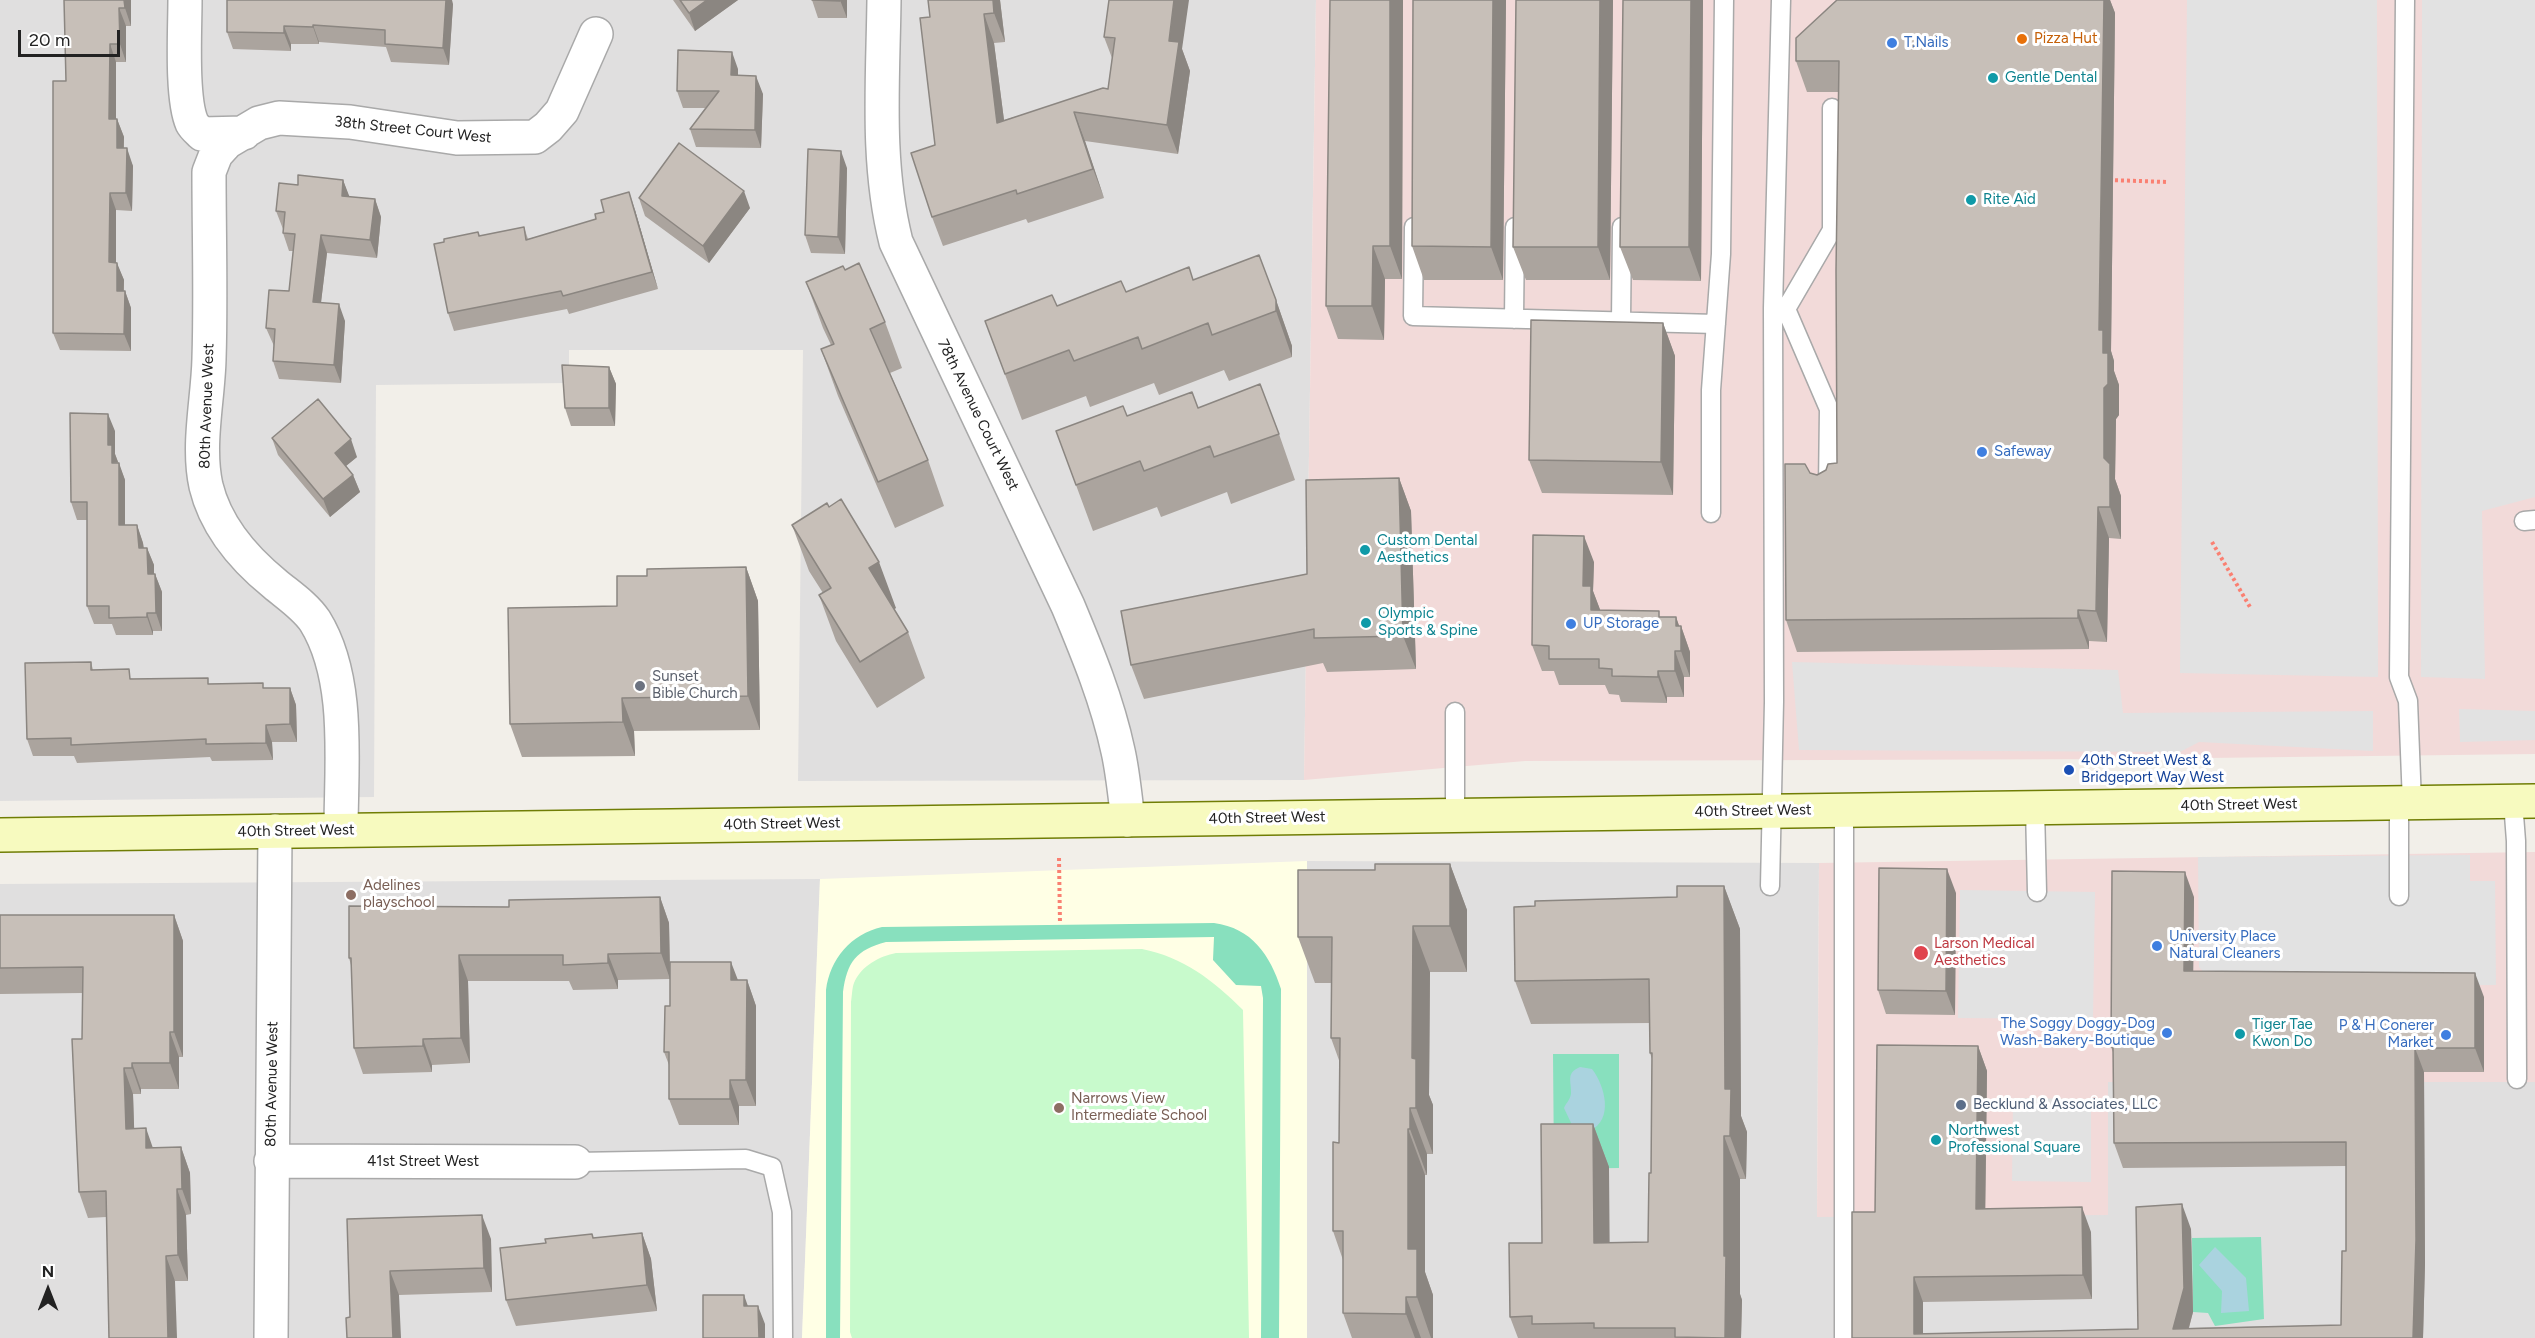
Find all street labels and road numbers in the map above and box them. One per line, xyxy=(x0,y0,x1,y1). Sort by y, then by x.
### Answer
street label: 38th Street Court West xyxy=(334,113,492,147)
street label: 78th Avenue Court West xyxy=(933,336,1023,494)
street label: 80th Avenue West xyxy=(196,343,218,469)
street label: 40th Street West xyxy=(2180,795,2298,815)
street label: 40th Street West xyxy=(1694,801,1812,821)
street label: 40th Street West xyxy=(1208,808,1326,828)
street label: 40th Street West xyxy=(723,814,841,834)
street label: 40th Street West xyxy=(237,821,355,841)
street label: 80th Avenue West xyxy=(262,1021,282,1147)
street label: 41st Street West xyxy=(367,1153,479,1171)

